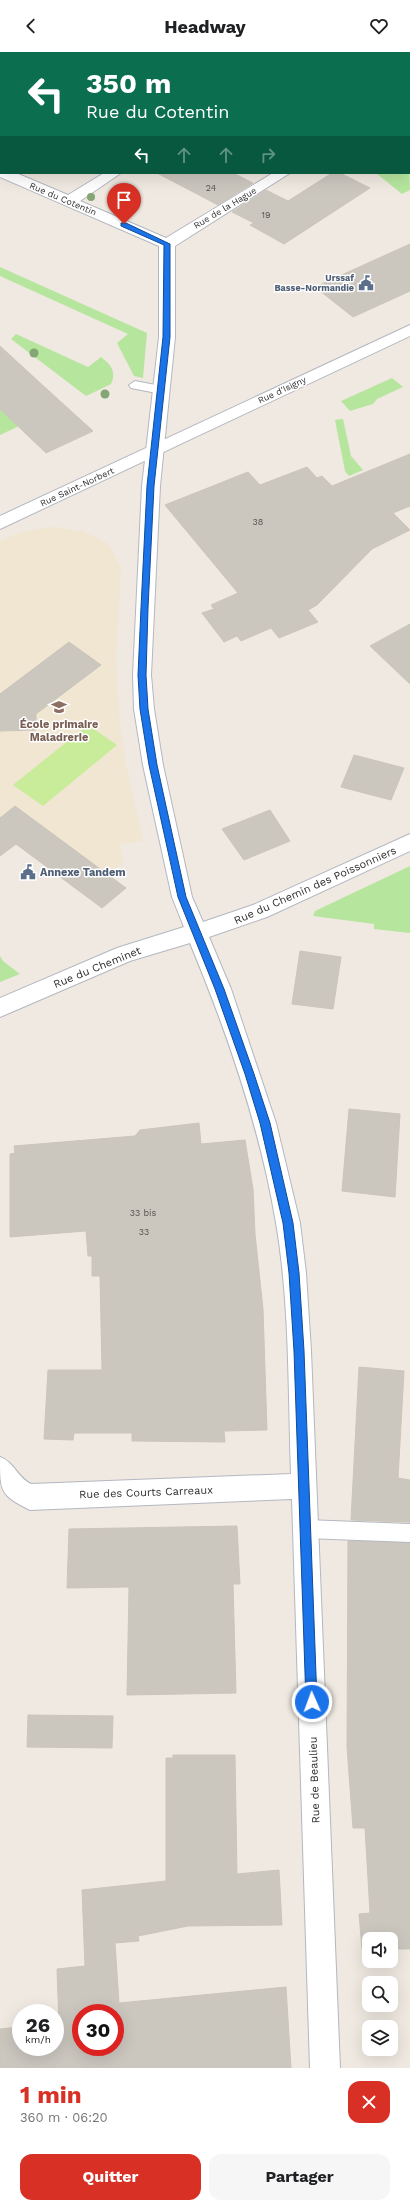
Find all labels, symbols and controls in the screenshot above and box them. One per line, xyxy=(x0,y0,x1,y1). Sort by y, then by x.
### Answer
icon: back xyxy=(20,15,42,37)
icon: heart xyxy=(368,15,390,37)
text: Headway xyxy=(164,16,246,37)
text: 350 m xyxy=(86,67,171,100)
icon: left xyxy=(20,68,72,120)
text: Rue du Cotentin xyxy=(86,101,229,122)
icon: left xyxy=(131,144,153,166)
icon: ahead xyxy=(173,144,195,166)
icon: ahead xyxy=(215,144,237,166)
icon: right xyxy=(257,144,279,166)
street label: Rue du Cotentin xyxy=(28,180,98,218)
pin xyxy=(107,183,141,224)
house number: 24 xyxy=(206,183,217,193)
street label: Rue de la Hague xyxy=(192,185,258,231)
icon: arrive xyxy=(113,189,135,211)
house number: 19 xyxy=(261,210,271,220)
place label: Urssaf Basse-Normandie xyxy=(274,273,354,293)
public building icon: Urssaf Basse-Normandie xyxy=(357,274,375,292)
street label: Rue d'Isigny xyxy=(256,374,308,406)
street label: Rue Saint-Norbert xyxy=(39,465,116,508)
house number: 38 xyxy=(253,517,263,527)
school or university icon: École primaire Maladrerie xyxy=(50,698,68,716)
place label: École primaire Maladrerie xyxy=(20,718,98,744)
street label: Rue du Chemin des Poissonniers xyxy=(232,844,399,927)
public building icon: Annexe Tandem xyxy=(19,863,37,881)
place label: Annexe Tandem xyxy=(40,866,126,879)
street label: Rue du Cheminet xyxy=(52,944,143,991)
house number: 33 bis xyxy=(130,1208,156,1218)
house number: 33 xyxy=(139,1227,149,1237)
street label: Rue des Courts Carreaux xyxy=(79,1484,213,1501)
position arrow xyxy=(291,1681,333,1723)
street label: Rue de Beaulieu xyxy=(306,1736,323,1824)
map controls xyxy=(362,1932,398,2056)
button: sound xyxy=(362,1932,398,1968)
button: search xyxy=(362,1976,398,2012)
speed limit sign: 30 xyxy=(72,2004,124,2056)
text: 26 xyxy=(26,2013,50,2037)
button: layers xyxy=(362,2020,398,2056)
text: km/h xyxy=(25,2034,51,2045)
text: 1 min xyxy=(20,2081,82,2109)
button: close xyxy=(348,2081,390,2123)
text: 360 m · 06:20 xyxy=(20,2110,108,2125)
button: Quitter xyxy=(20,2154,201,2200)
button: Partager xyxy=(209,2154,390,2200)

